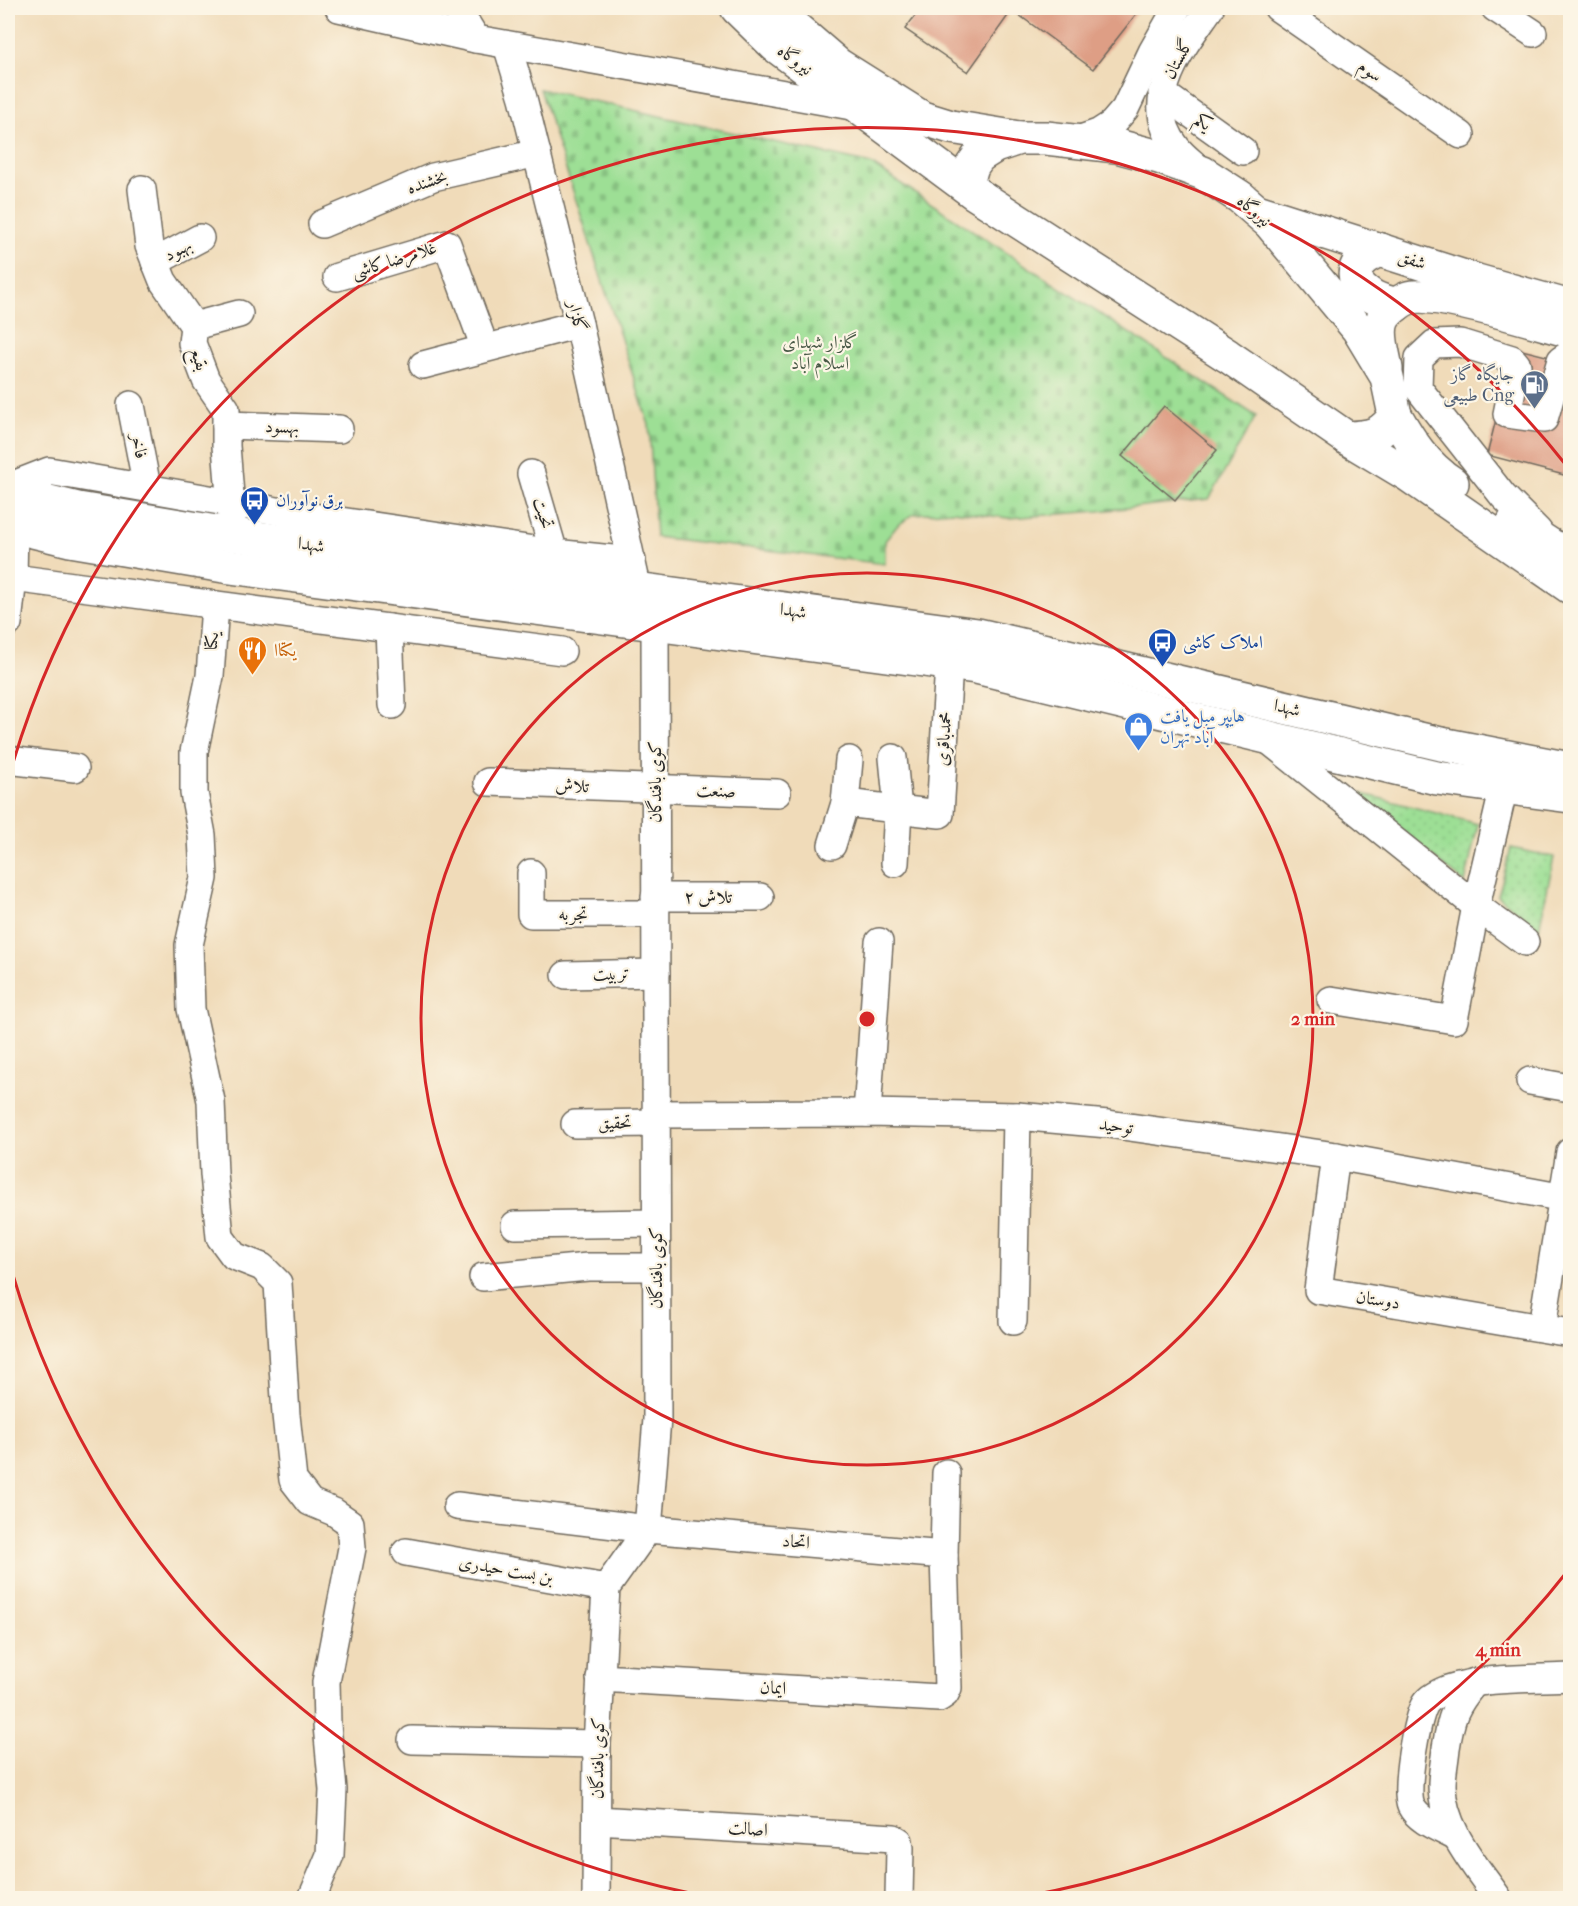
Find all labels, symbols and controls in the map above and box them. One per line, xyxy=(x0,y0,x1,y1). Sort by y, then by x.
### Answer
street label: گلستان xyxy=(1158,35,1197,83)
street label: نیروگاه xyxy=(773,39,817,80)
street label: سوم xyxy=(1351,55,1386,91)
street label: یکم xyxy=(1187,109,1217,141)
street label: بخشنده xyxy=(404,165,450,199)
street label: نیروگاه xyxy=(1233,190,1276,232)
street label: بهبود xyxy=(161,234,196,267)
street label: غلامرضا کاشی xyxy=(349,237,440,285)
street label: شفق xyxy=(1395,246,1429,274)
street label: گلزار xyxy=(562,296,592,334)
park label: گلزار شهدای اسلام آباد xyxy=(782,331,858,379)
street label: بقیع xyxy=(181,345,213,375)
place label: جایگاه گاز طبیعی Cng xyxy=(1443,362,1514,408)
fuel station icon: جایگاه گاز طبیعی Cng xyxy=(1519,368,1551,410)
street label: بهسود xyxy=(265,416,299,439)
street label: فاخر xyxy=(126,430,152,460)
bus stop icon: برق نوآوران xyxy=(239,484,271,526)
place label: برق نوآوران xyxy=(276,490,343,511)
street label: تحیت xyxy=(529,495,557,531)
street label: شهدا xyxy=(296,533,326,558)
street label: شهدا xyxy=(778,599,808,624)
bus stop icon: املاک کاشی xyxy=(1146,626,1178,668)
street label: یکتا xyxy=(201,630,223,651)
place label: املاک کاشی xyxy=(1183,632,1263,655)
restaurant icon: یکتاا xyxy=(237,634,269,676)
place label: یکتاا xyxy=(274,640,298,661)
street label: شهدا xyxy=(1271,695,1302,722)
place label: هایپر مبل یافت آباد تهران xyxy=(1160,706,1245,749)
shop icon: هایپر مبل یافت آباد تهران xyxy=(1123,710,1155,752)
street label: محمدباقری xyxy=(932,711,957,767)
street label: کوی بافندگان xyxy=(644,741,666,823)
street label: تلاش xyxy=(555,775,590,797)
street label: صنعت xyxy=(696,780,736,802)
street label: تلاش ۲ xyxy=(684,887,733,908)
street label: تجربه xyxy=(558,904,588,926)
street label: تربیت xyxy=(592,963,630,985)
centre of rings xyxy=(857,1009,877,1029)
text: 2 min xyxy=(1291,1009,1335,1030)
street label: تحقیق xyxy=(598,1112,632,1134)
street label: توحید xyxy=(1098,1113,1135,1139)
street label: کوی بافندگان xyxy=(645,1227,667,1309)
street label: دوستان xyxy=(1354,1286,1402,1314)
street label: اتحاد xyxy=(781,1530,811,1554)
street label: بن بست حیدری xyxy=(457,1551,555,1589)
text: 4 min xyxy=(1474,1640,1521,1661)
street label: ایمان xyxy=(759,1677,787,1699)
street label: کوی بافندگان xyxy=(586,1717,609,1799)
street label: اصالت xyxy=(727,1817,769,1841)

